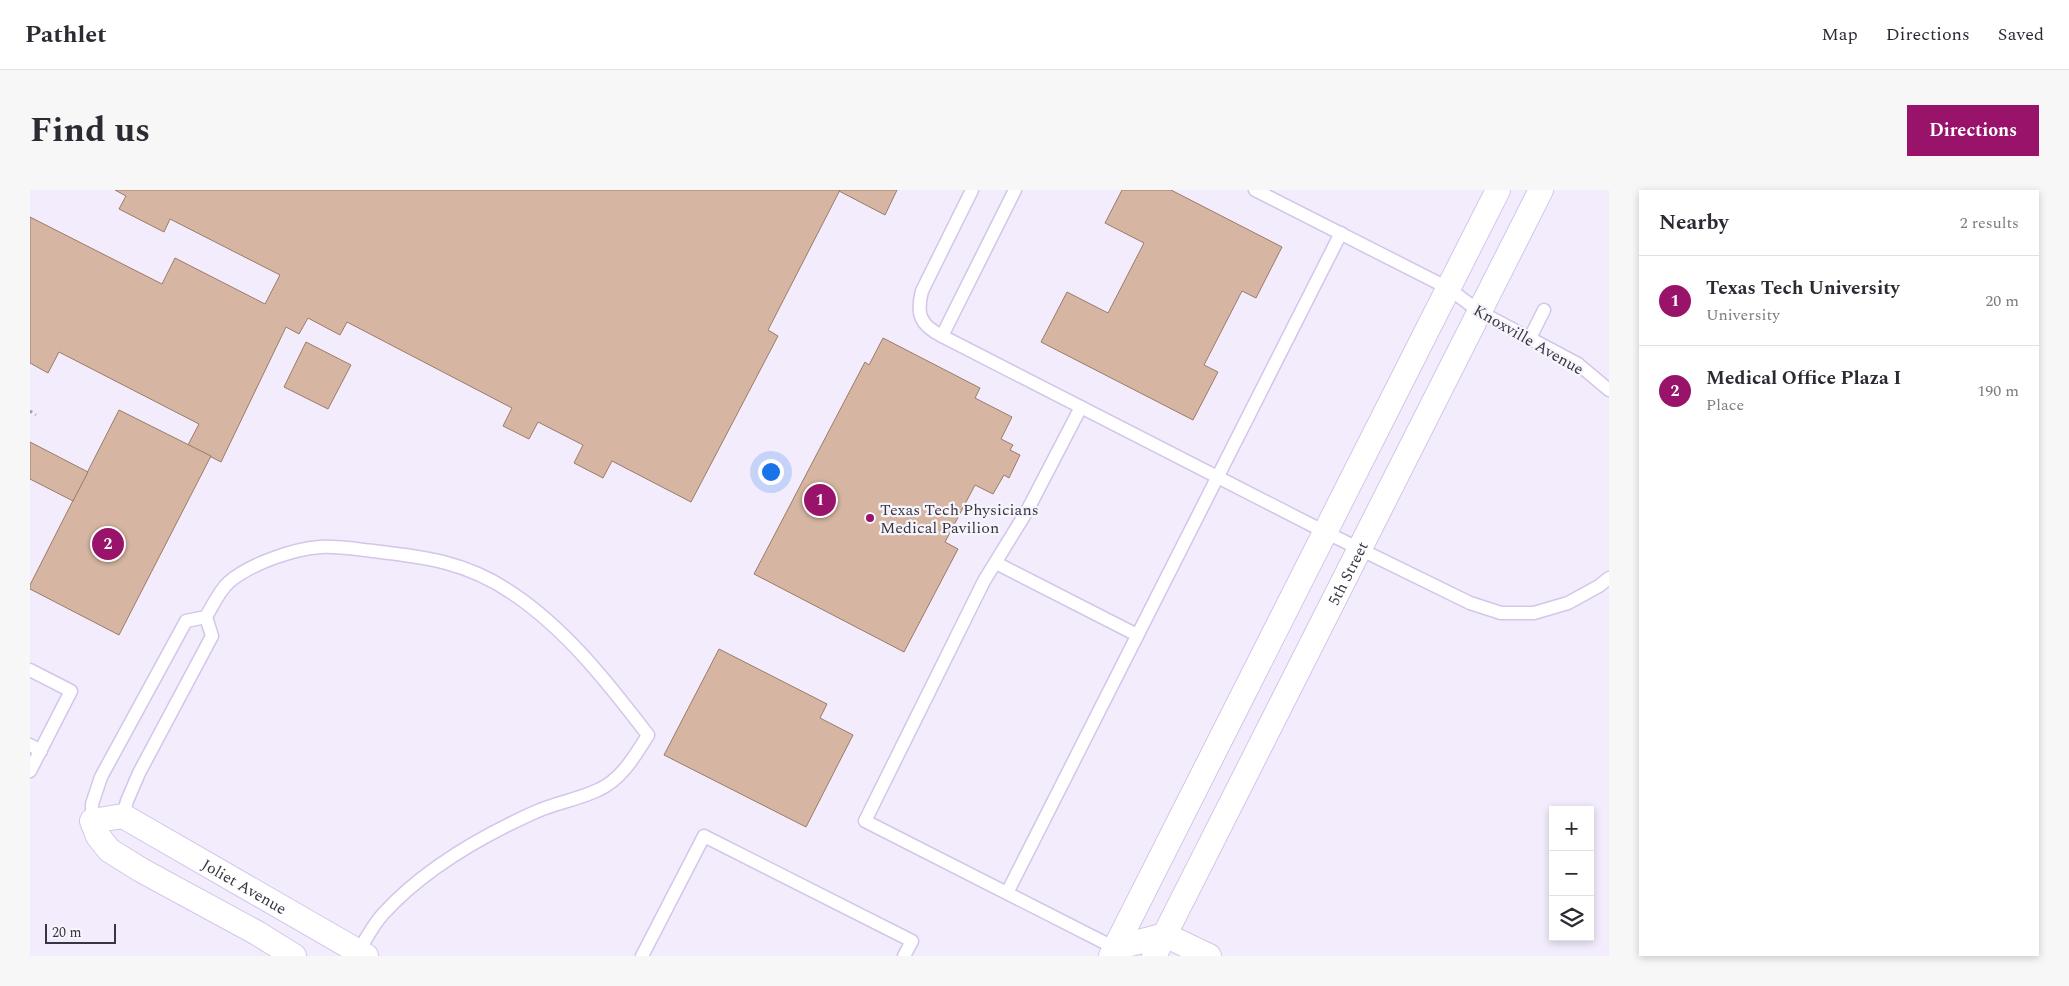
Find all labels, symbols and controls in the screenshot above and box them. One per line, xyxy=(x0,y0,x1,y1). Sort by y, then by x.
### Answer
text: Pathlet xyxy=(25,17,107,53)
text: Map xyxy=(1822,21,1858,48)
text: Directions xyxy=(1886,21,1970,48)
text: Saved xyxy=(1998,21,2044,48)
text: Find us xyxy=(30,104,150,157)
button: Directions xyxy=(1907,105,2039,156)
text: Nearby xyxy=(1659,207,1729,239)
text: 2 results xyxy=(1960,211,2019,235)
text: Texas Tech University xyxy=(1706,274,1900,303)
text: 1 xyxy=(1671,289,1679,313)
text: 20 m xyxy=(1985,289,2019,313)
street label: Knoxville Avenue xyxy=(1469,299,1588,381)
text: University xyxy=(1706,303,1780,327)
text: Medical Office Plaza I xyxy=(1706,364,1901,393)
text: 2 xyxy=(1671,379,1679,403)
text: 190 m xyxy=(1977,379,2019,403)
text: Place xyxy=(1706,393,1744,417)
your location xyxy=(758,459,784,485)
pin: 1 xyxy=(804,481,836,519)
place label: Texas Tech Physicians Medical Pavilion xyxy=(880,498,1039,540)
marker: Texas Tech Physicians Medical Pavilion xyxy=(864,512,876,524)
pin: 2 xyxy=(92,525,124,563)
street label: 5th Street xyxy=(1322,537,1375,610)
map controls xyxy=(1549,806,1594,941)
button: + xyxy=(1549,806,1594,851)
button: − xyxy=(1549,851,1594,896)
street label: Joliet Avenue xyxy=(197,853,291,921)
button: layers xyxy=(1549,896,1594,941)
scale bar xyxy=(45,921,116,944)
text: 20 m xyxy=(52,922,82,943)

